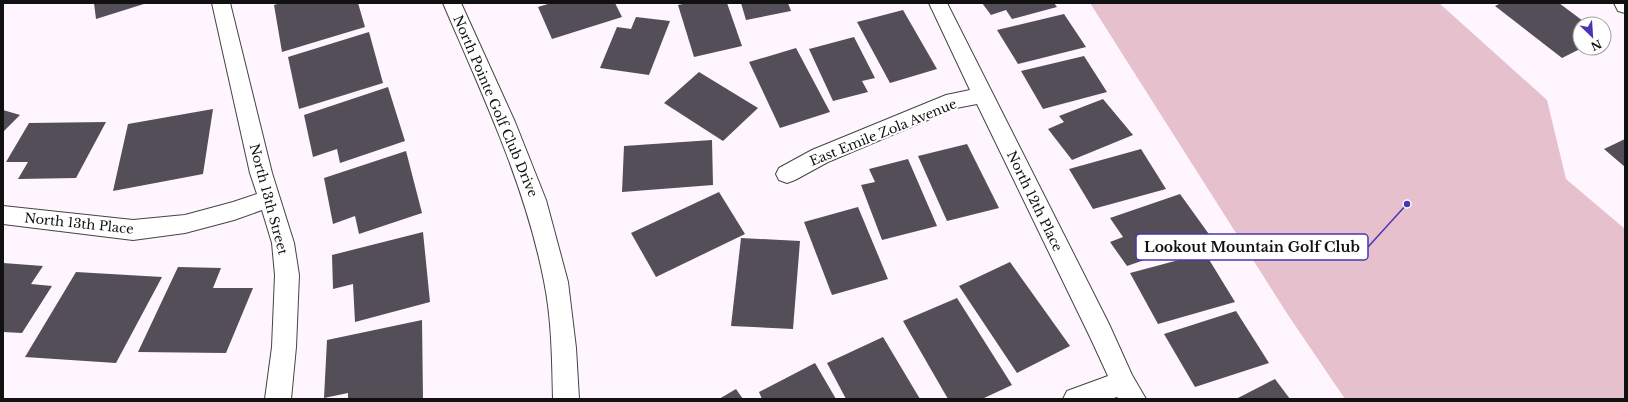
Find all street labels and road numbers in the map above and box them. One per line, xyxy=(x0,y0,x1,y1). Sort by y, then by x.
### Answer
street label: North Pointe Golf Club Drive xyxy=(449,13,542,200)
street label: East Emile Zola Avenue xyxy=(807,95,959,170)
street label: North 13th Street xyxy=(246,142,292,257)
street label: North 12th Place xyxy=(1003,148,1066,254)
street label: North 13th Place xyxy=(23,209,134,238)

